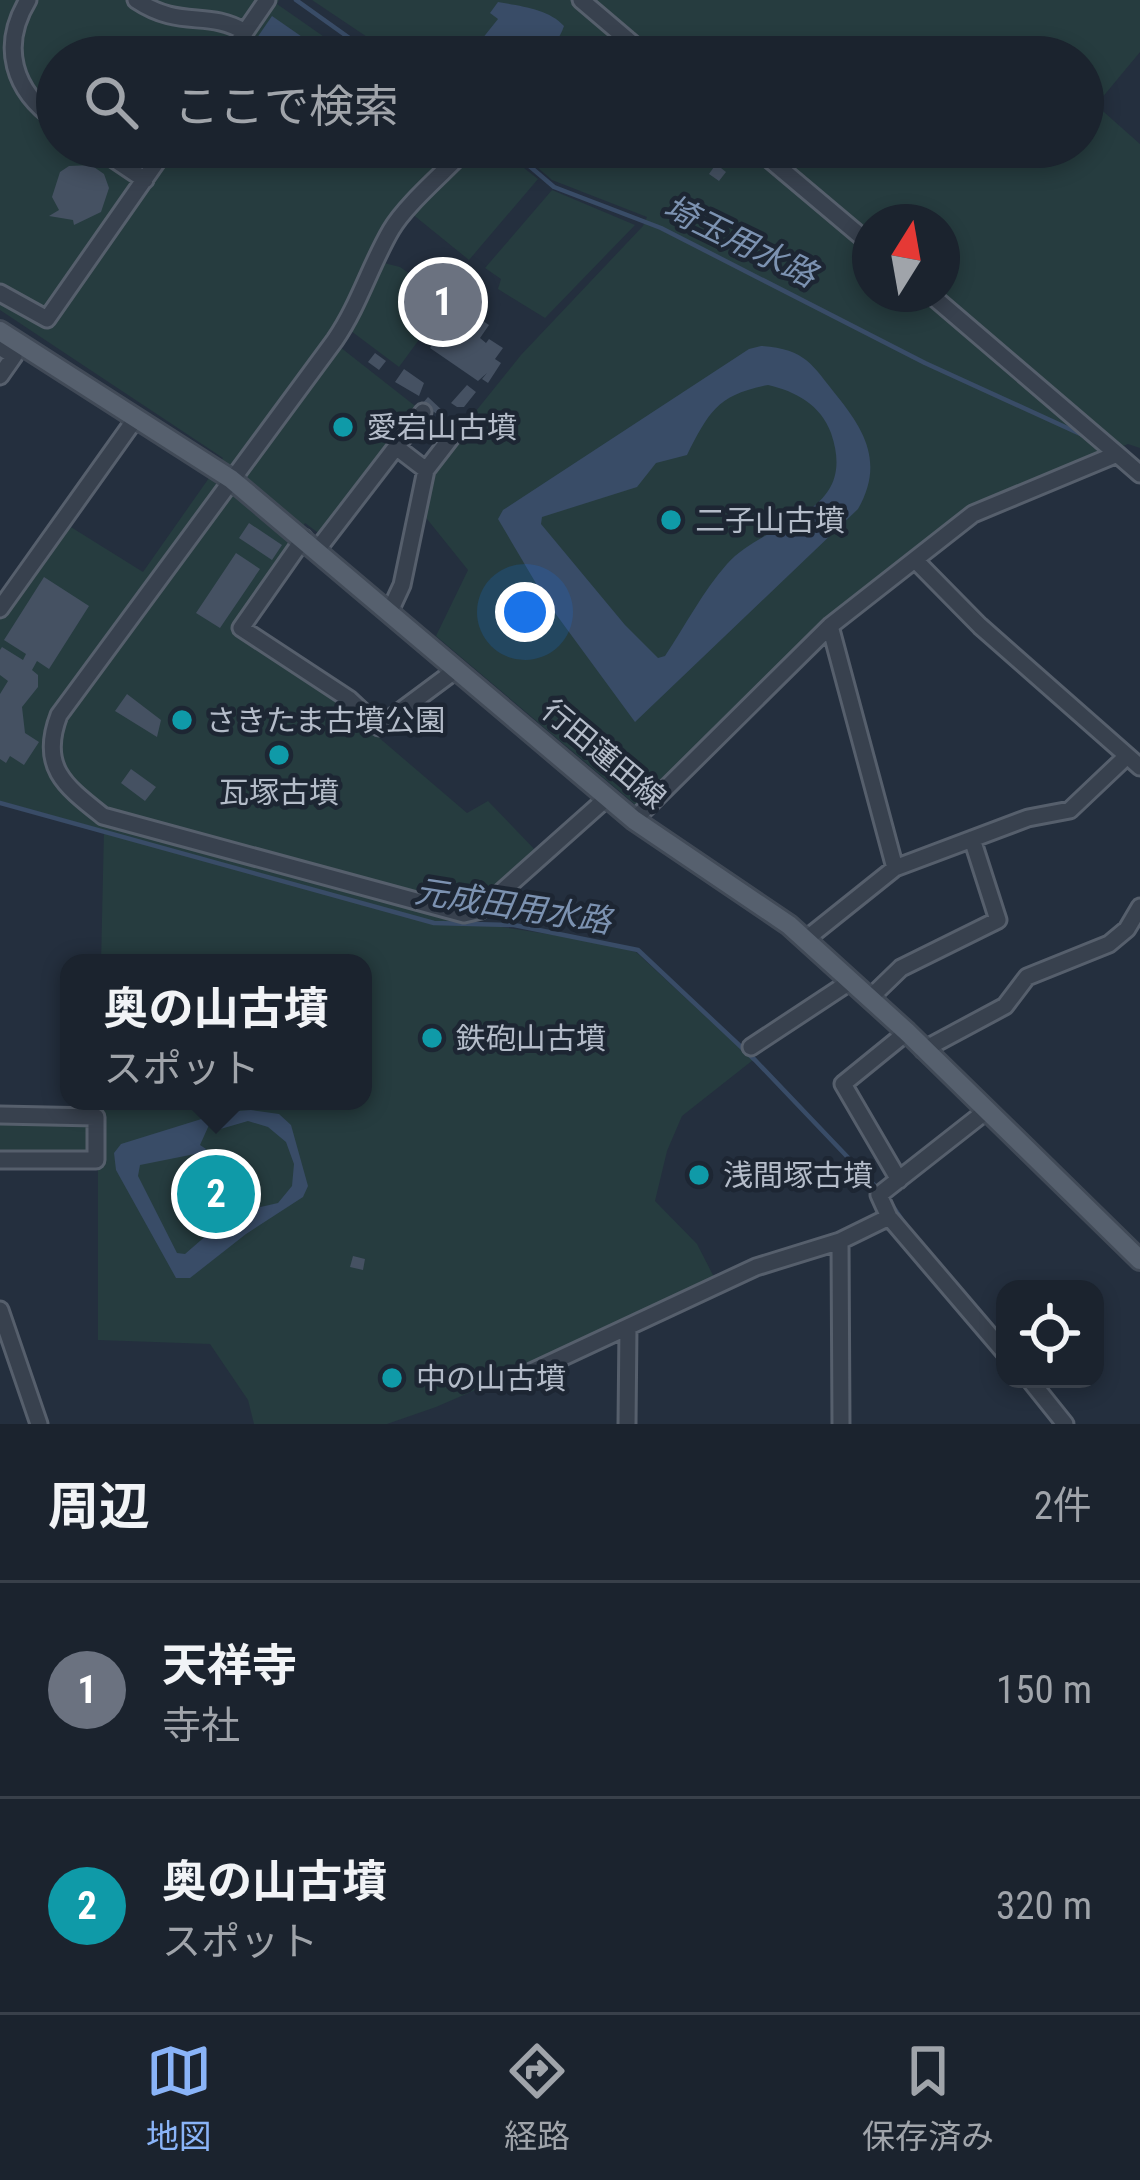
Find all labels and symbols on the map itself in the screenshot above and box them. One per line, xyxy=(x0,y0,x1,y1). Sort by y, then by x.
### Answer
water label: 埼玉用水路 xyxy=(657,187,825,296)
north arrow xyxy=(852,204,960,312)
pin: 1 xyxy=(404,257,482,347)
place label: 愛宕山古墳 xyxy=(367,410,517,445)
marker: 愛宕山古墳 xyxy=(330,414,356,440)
place label: 二子山古墳 xyxy=(695,503,845,538)
marker: 二子山古墳 xyxy=(658,507,684,533)
your location xyxy=(495,582,555,642)
street label: 行田蓮田線 xyxy=(535,692,673,816)
place label: さきたま古墳公園 xyxy=(206,703,445,738)
marker: さきたま古墳公園 xyxy=(169,707,195,733)
marker: 瓦塚古墳 xyxy=(266,742,292,768)
place label: 瓦塚古墳 xyxy=(219,775,339,810)
water label: 元成田用水路 xyxy=(412,871,617,941)
place label: 鉄砲山古墳 xyxy=(456,1021,606,1056)
marker: 鉄砲山古墳 xyxy=(419,1025,445,1051)
pin: 2 xyxy=(177,1149,255,1239)
place label: 浅間塚古墳 xyxy=(723,1158,873,1193)
marker: 浅間塚古墳 xyxy=(686,1162,712,1188)
place label: 中の山古墳 xyxy=(416,1361,566,1396)
marker: 中の山古墳 xyxy=(379,1365,405,1391)

